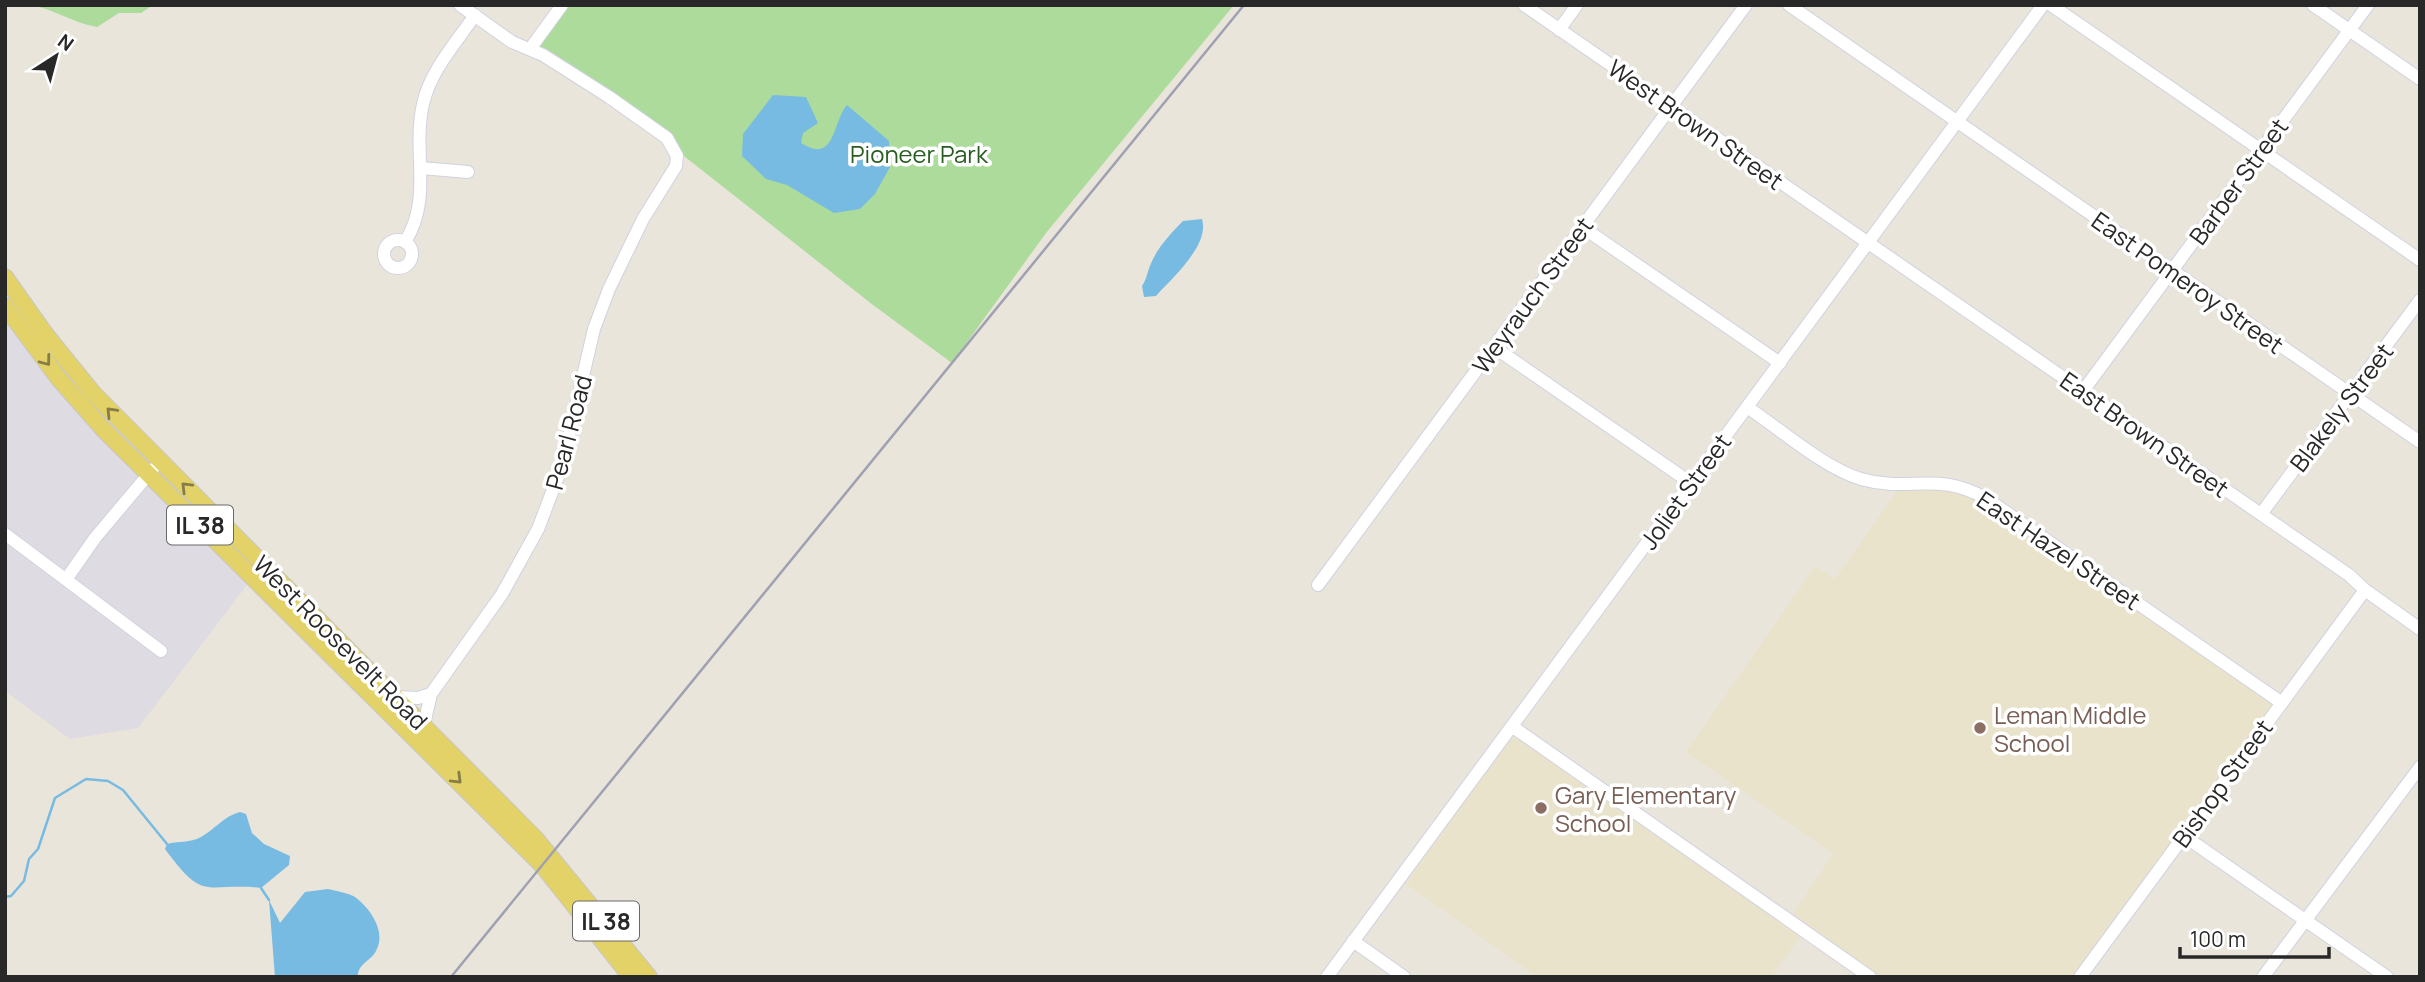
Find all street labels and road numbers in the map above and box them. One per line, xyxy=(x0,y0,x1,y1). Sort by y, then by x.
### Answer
street label: West Brown Street xyxy=(1602,51,1790,197)
street label: Barber Street xyxy=(2181,111,2295,251)
street label: East Pomeroy Street xyxy=(2086,203,2290,361)
street label: Weyrauch Street xyxy=(1464,210,1600,380)
street label: Blakely Street xyxy=(2282,336,2400,478)
street label: East Brown Street xyxy=(2054,363,2236,505)
street label: Pearl Road xyxy=(537,371,599,493)
street label: Joliet Street xyxy=(1632,427,1738,555)
street label: East Hazel Street xyxy=(1971,483,2147,617)
road number: IL 38 xyxy=(167,505,233,544)
street label: West Roosevelt Road xyxy=(247,548,435,736)
street label: Bishop Street xyxy=(2164,712,2280,854)
road number: IL 38 xyxy=(573,902,639,940)

